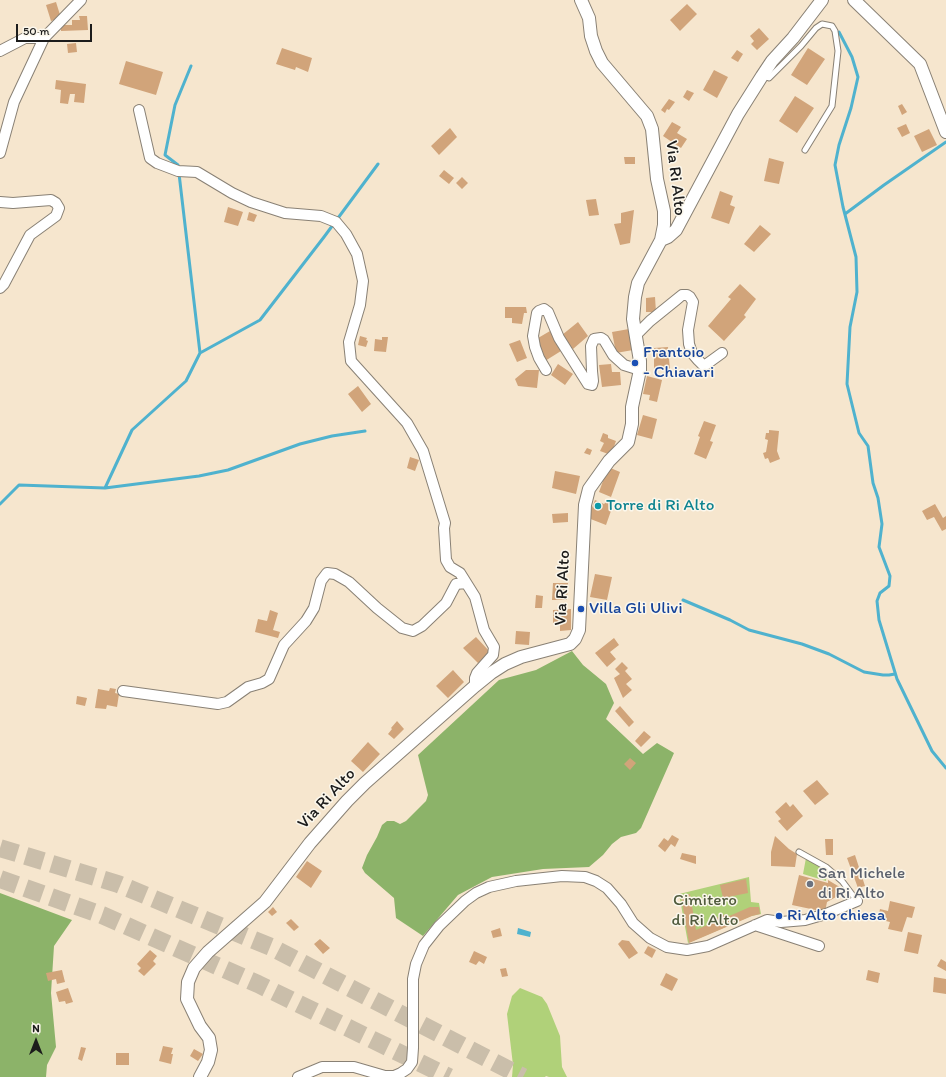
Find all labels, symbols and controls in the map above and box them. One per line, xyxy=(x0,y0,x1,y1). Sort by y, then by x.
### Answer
scale bar xyxy=(18,16,94,42)
text: 50 m xyxy=(23,24,49,38)
street label: Via Ri Alto xyxy=(660,139,690,217)
place label: Frantoio - Chiavari xyxy=(643,343,714,383)
marker: Frantoio - Chiavari xyxy=(630,358,640,368)
place label: Torre di Ri Alto xyxy=(606,496,714,516)
marker: Torre di Ri Alto xyxy=(593,501,603,511)
street label: Via Ri Alto xyxy=(551,550,575,626)
place label: Villa Gli Ulivi xyxy=(589,599,683,619)
marker: Villa Gli Ulivi xyxy=(576,604,586,614)
street label: Via Ri Alto xyxy=(294,764,360,834)
place label: San Michele di Ri Alto xyxy=(818,864,905,904)
marker: San Michele di Ri Alto xyxy=(805,879,815,889)
park label: Cimitero di Ri Alto xyxy=(672,891,738,931)
place label: Ri Alto chiesa xyxy=(787,906,886,926)
marker: Ri Alto chiesa xyxy=(774,911,784,921)
north arrow xyxy=(16,1021,56,1061)
text: N xyxy=(32,1022,40,1035)

